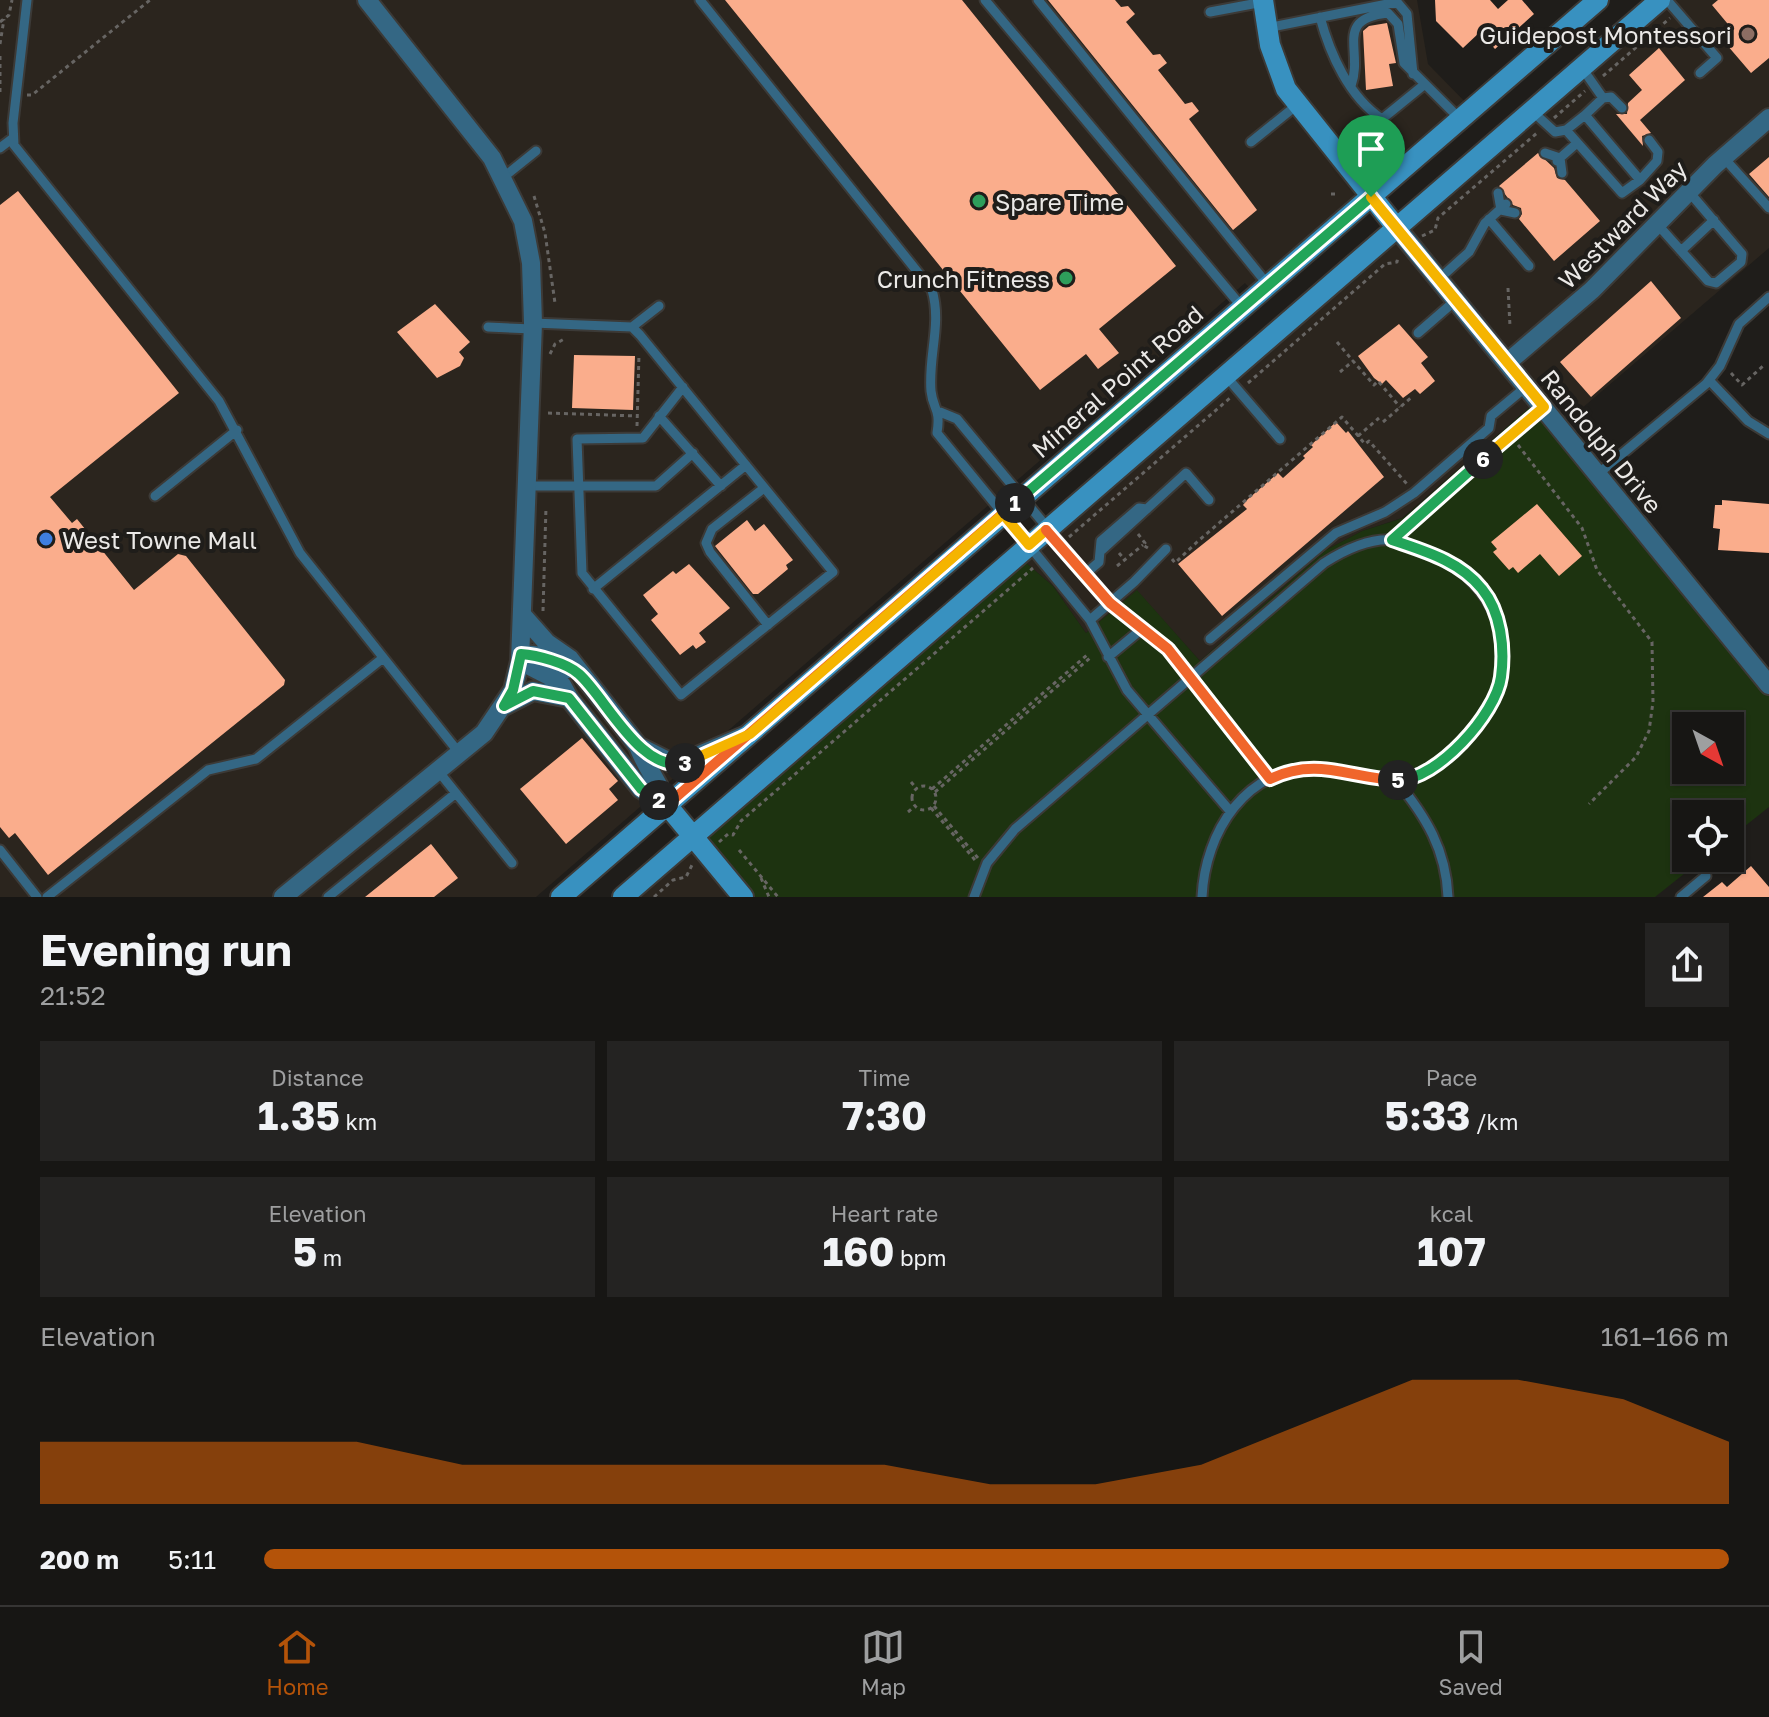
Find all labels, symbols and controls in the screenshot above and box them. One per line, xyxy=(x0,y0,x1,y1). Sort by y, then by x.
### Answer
place label: Guidepost Montessori xyxy=(1479,20,1732,49)
marker: Guidepost Montessori xyxy=(1739,25,1757,43)
pin xyxy=(1337,115,1405,197)
icon: arrive xyxy=(1349,127,1393,171)
street label: Westward Way xyxy=(1552,154,1692,294)
place label: Spare Time xyxy=(995,187,1124,216)
marker: Spare Time xyxy=(970,192,988,210)
place label: Crunch Fitness xyxy=(877,264,1050,293)
marker: Crunch Fitness xyxy=(1057,269,1075,287)
street label: Mineral Point Road xyxy=(1025,299,1209,463)
street label: Randolph Drive xyxy=(1535,363,1669,519)
pin: 6 xyxy=(1463,439,1503,479)
text: 6 xyxy=(1476,445,1490,472)
pin: 1 xyxy=(995,483,1035,523)
text: 1 xyxy=(1009,489,1021,516)
place label: West Towne Mall xyxy=(62,525,257,554)
marker: West Towne Mall xyxy=(37,530,55,548)
north arrow xyxy=(1672,712,1744,784)
map controls xyxy=(1672,712,1744,872)
pin: 3 xyxy=(665,743,705,783)
text: 3 xyxy=(678,749,692,776)
pin: 5 xyxy=(1378,760,1418,800)
text: 5 xyxy=(1391,766,1405,793)
pin: 2 xyxy=(639,780,679,820)
text: 2 xyxy=(652,786,666,813)
button: locate xyxy=(1672,800,1744,872)
text: Evening run xyxy=(40,923,292,976)
button: share xyxy=(1645,923,1729,1007)
text: 21:52 xyxy=(40,980,106,1011)
text: Distance xyxy=(271,1064,364,1091)
text: Time xyxy=(859,1064,910,1091)
text: Pace xyxy=(1426,1064,1477,1091)
text: 1.35 xyxy=(258,1091,340,1139)
text: 7:30 xyxy=(842,1091,927,1139)
text: 5:33 xyxy=(1385,1091,1471,1139)
text: km xyxy=(340,1108,377,1135)
text: /km xyxy=(1471,1108,1518,1135)
text: Elevation xyxy=(269,1200,366,1227)
text: Heart rate xyxy=(831,1200,938,1227)
text: kcal xyxy=(1430,1200,1473,1227)
text: 5 xyxy=(293,1227,317,1275)
text: 160 xyxy=(822,1227,894,1275)
text: 107 xyxy=(1417,1227,1486,1275)
text: m xyxy=(317,1244,342,1271)
text: bpm xyxy=(894,1244,947,1271)
text: Elevation xyxy=(40,1321,156,1352)
text: 161–166 m xyxy=(1601,1321,1729,1352)
text: 200 m xyxy=(40,1544,119,1575)
text: 5:11 xyxy=(168,1544,216,1575)
tab: Home xyxy=(266,1625,328,1700)
tab: Map xyxy=(861,1625,906,1700)
tab: Saved xyxy=(1438,1625,1503,1700)

